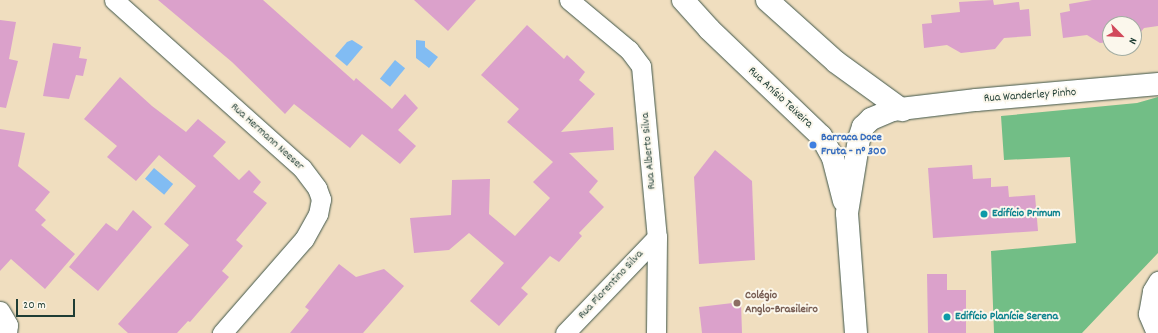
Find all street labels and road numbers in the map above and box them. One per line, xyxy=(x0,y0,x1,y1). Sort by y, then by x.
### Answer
street label: Rua Anísio Teixeira xyxy=(745,64,815,132)
street label: Rua Wanderley Pinho xyxy=(983,86,1077,106)
street label: Rua Hermann Neeser xyxy=(227,100,307,174)
street label: Rua Alberto Silva xyxy=(638,112,660,190)
street label: Rua Florentino Silva xyxy=(575,247,647,323)

